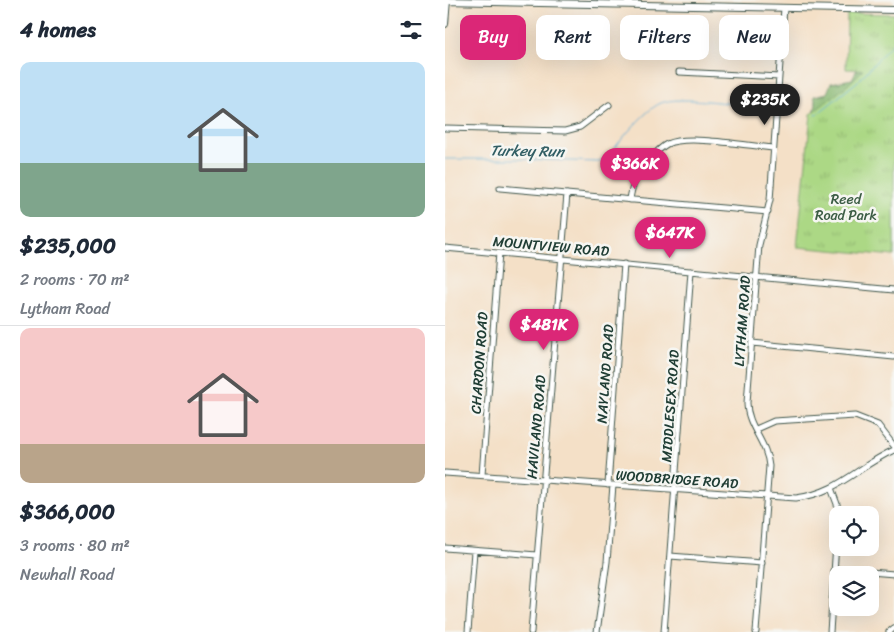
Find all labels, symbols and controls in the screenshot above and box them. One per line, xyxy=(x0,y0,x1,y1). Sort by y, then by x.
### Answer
text: 4 homes xyxy=(20,11,96,49)
chip: Buy xyxy=(460,15,526,60)
chip: Rent xyxy=(536,15,610,60)
chip: Filters xyxy=(620,15,709,60)
chip: New xyxy=(719,15,789,60)
icon: filters xyxy=(397,16,425,44)
pin: $235K xyxy=(730,84,800,126)
text: $235K xyxy=(741,85,789,114)
icon: home xyxy=(178,95,268,185)
water label: Turkey Run xyxy=(490,137,566,165)
pin: $366K xyxy=(600,148,670,190)
text: $366K xyxy=(611,149,659,178)
park label: Reed Road Park xyxy=(815,187,877,228)
pin: $647K xyxy=(635,216,705,259)
text: $647K xyxy=(646,218,694,247)
text: $235,000 xyxy=(20,227,116,265)
street label: MOUNTVIEW ROAD xyxy=(492,229,611,264)
text: 2 rooms · 70 m² xyxy=(20,265,130,294)
street label: LYTHAM ROAD xyxy=(727,274,758,367)
text: Lytham Road xyxy=(20,294,110,323)
pin: $481K xyxy=(509,308,579,351)
text: $481K xyxy=(520,310,568,339)
street label: CHARDON ROAD xyxy=(463,311,496,415)
street label: NAYLAND ROAD xyxy=(590,323,621,424)
street label: MIDDLESEX ROAD xyxy=(654,348,687,463)
icon: home xyxy=(178,360,268,450)
street label: HAVILAND ROAD xyxy=(520,374,554,480)
street label: WOODBRIDGE ROAD xyxy=(615,463,740,496)
text: $366,000 xyxy=(20,493,115,531)
map controls xyxy=(829,506,879,616)
button: locate xyxy=(829,506,879,556)
text: 3 rooms · 80 m² xyxy=(20,531,130,560)
text: Newhall Road xyxy=(20,560,114,589)
button: layers xyxy=(829,566,879,616)

